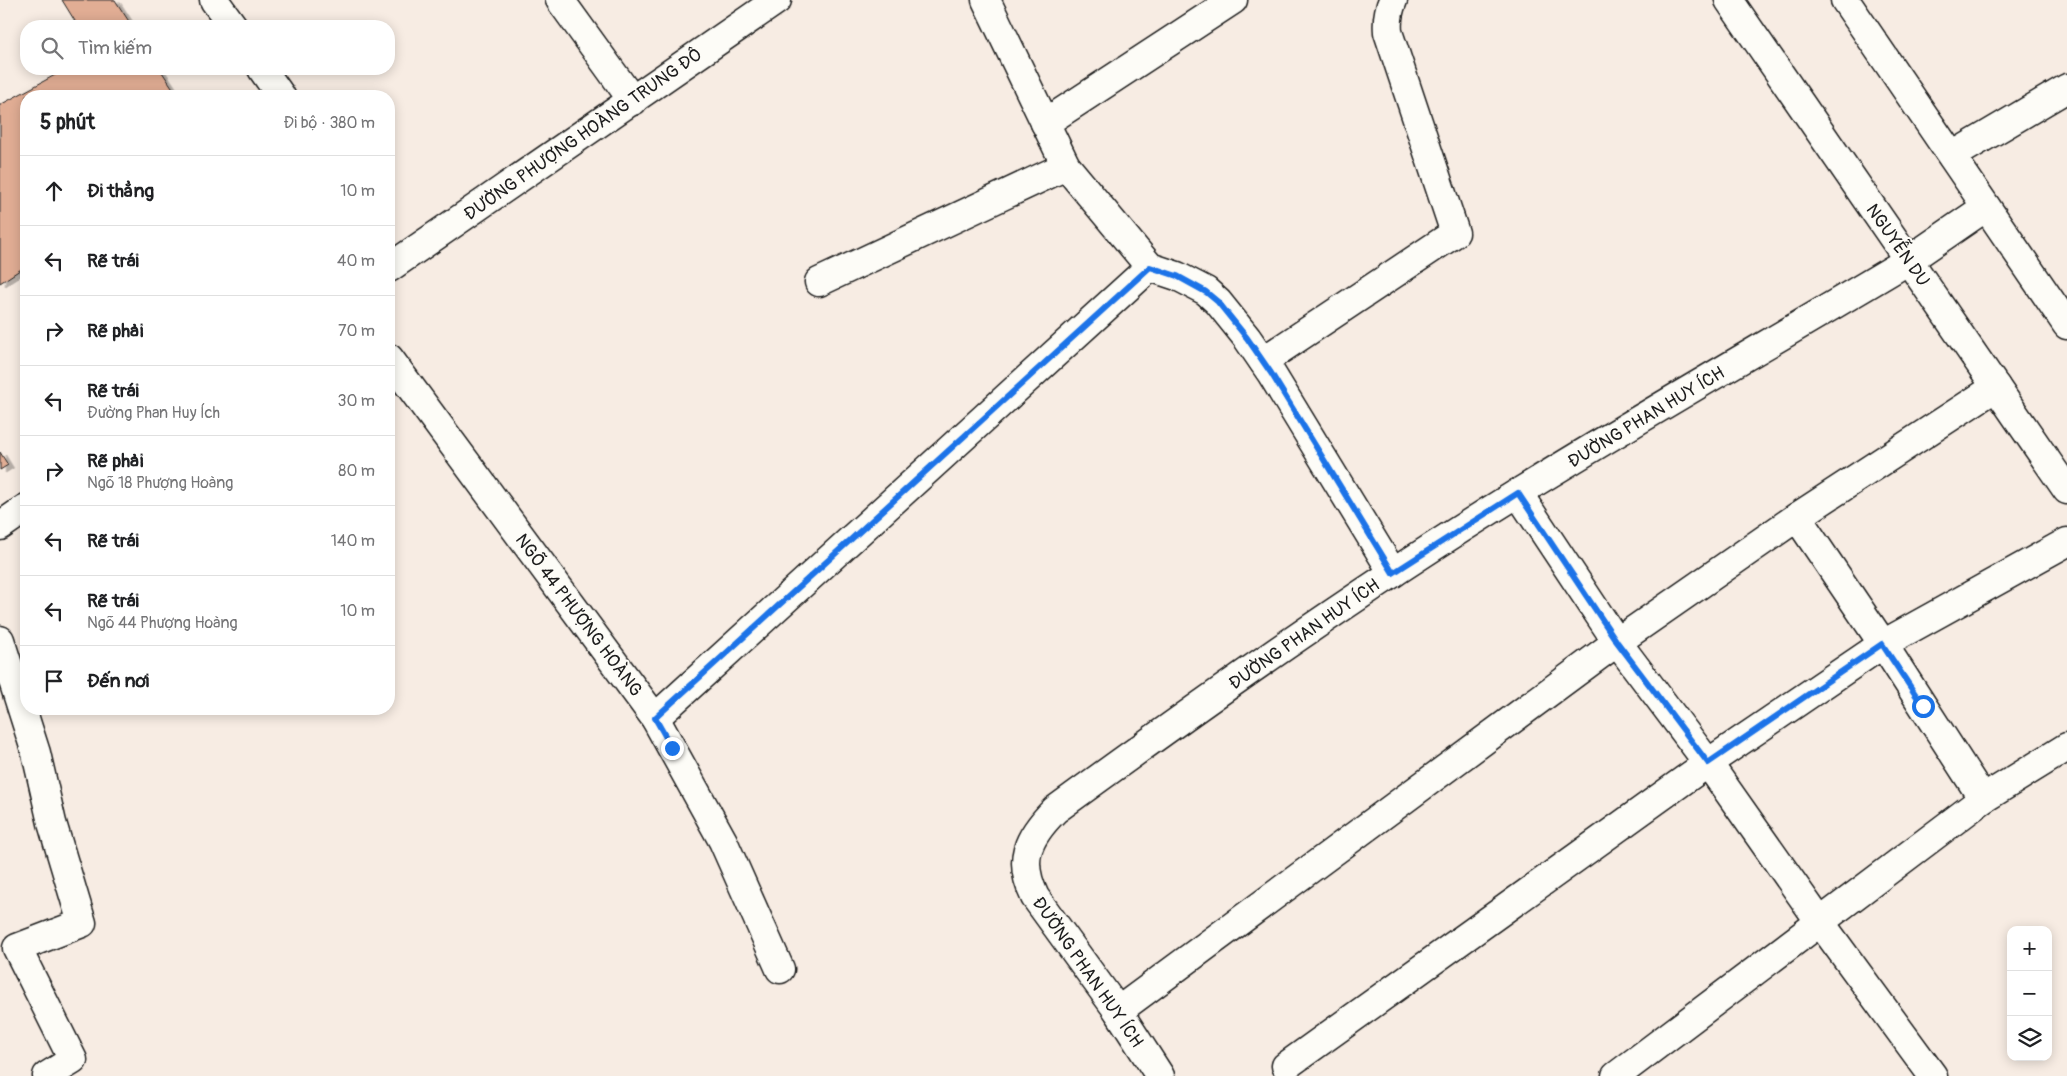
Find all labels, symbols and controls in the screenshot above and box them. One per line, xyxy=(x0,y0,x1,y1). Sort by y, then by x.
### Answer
search box xyxy=(20,20,395,75)
icon: search xyxy=(38,34,66,62)
text: Tìm kiếm xyxy=(78,36,152,60)
street label: ĐƯỜNG PHƯỢNG HOÀNG TRUNG ĐÔ xyxy=(460,43,707,226)
text: 5 phút xyxy=(40,109,95,136)
text: Đi bộ · 380 m xyxy=(284,113,375,133)
icon: ahead xyxy=(40,177,68,205)
text: Đi thẳng xyxy=(87,179,154,203)
text: 10 m xyxy=(340,181,375,201)
street label: NGUYỄN DU xyxy=(1861,198,1937,291)
icon: left xyxy=(40,247,68,275)
text: Rẽ trái xyxy=(87,249,139,273)
text: 40 m xyxy=(337,251,375,271)
icon: right xyxy=(40,317,68,345)
text: Rẽ phải xyxy=(87,319,143,343)
text: 70 m xyxy=(338,321,375,341)
street label: ĐƯỜNG PHAN HUY ÍCH xyxy=(1564,361,1729,473)
text: Rẽ trái xyxy=(87,379,139,403)
icon: left xyxy=(40,387,68,415)
text: 30 m xyxy=(337,391,375,411)
text: Đường Phan Huy Ích xyxy=(87,403,220,423)
text: Rẽ phải xyxy=(87,449,143,473)
icon: right xyxy=(40,457,68,485)
text: 80 m xyxy=(338,461,375,481)
text: Ngõ 18 Phượng Hoàng xyxy=(87,473,233,493)
icon: left xyxy=(40,527,68,555)
text: Rẽ trái xyxy=(87,529,139,553)
street label: NGÕ 44 PHƯỢNG HOÀNG xyxy=(510,529,647,701)
text: 140 m xyxy=(331,531,375,551)
street label: ĐƯỜNG PHAN HUY ÍCH xyxy=(1224,574,1384,695)
text: Rẽ trái xyxy=(87,589,139,613)
icon: left xyxy=(40,597,68,625)
text: 10 m xyxy=(340,601,375,621)
text: Ngõ 44 Phượng Hoàng xyxy=(87,613,238,633)
icon: arrive xyxy=(40,667,68,695)
text: Đến nơi xyxy=(87,669,149,693)
route start xyxy=(1912,695,1935,718)
route end xyxy=(661,737,684,760)
street label: ĐƯỜNG PHAN HUY ÍCH xyxy=(1027,892,1148,1052)
map controls xyxy=(2007,926,2052,1061)
button: + xyxy=(2007,926,2052,971)
button: − xyxy=(2007,971,2052,1016)
button: layers xyxy=(2007,1016,2052,1061)

